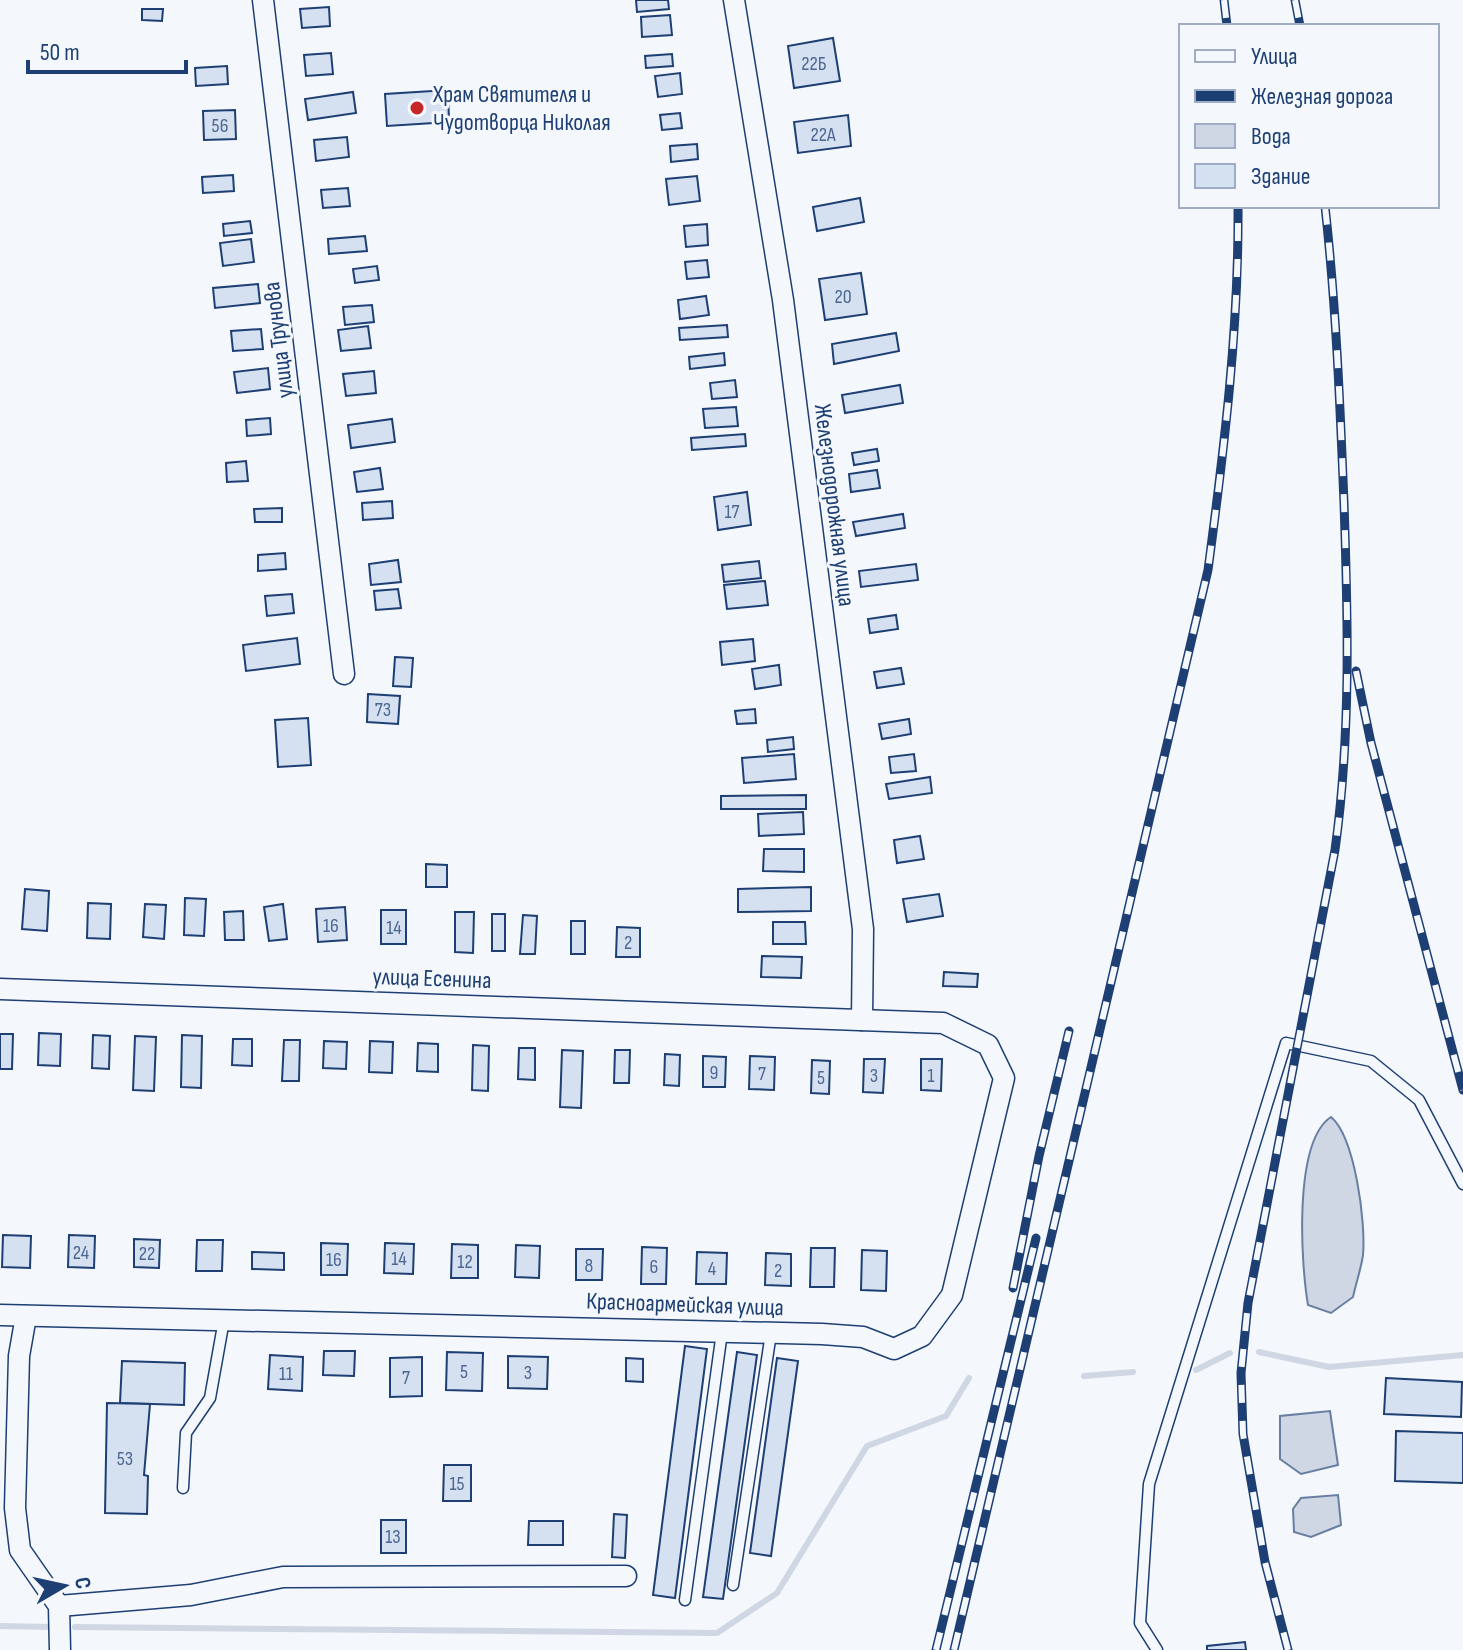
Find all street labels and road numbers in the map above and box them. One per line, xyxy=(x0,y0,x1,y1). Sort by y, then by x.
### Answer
street label: улица Трунова xyxy=(257,280,300,400)
street label: Железнодорожная улица xyxy=(808,402,861,608)
street label: улица Есенина xyxy=(372,962,492,995)
street label: Красноармейская улица xyxy=(586,1287,784,1322)

